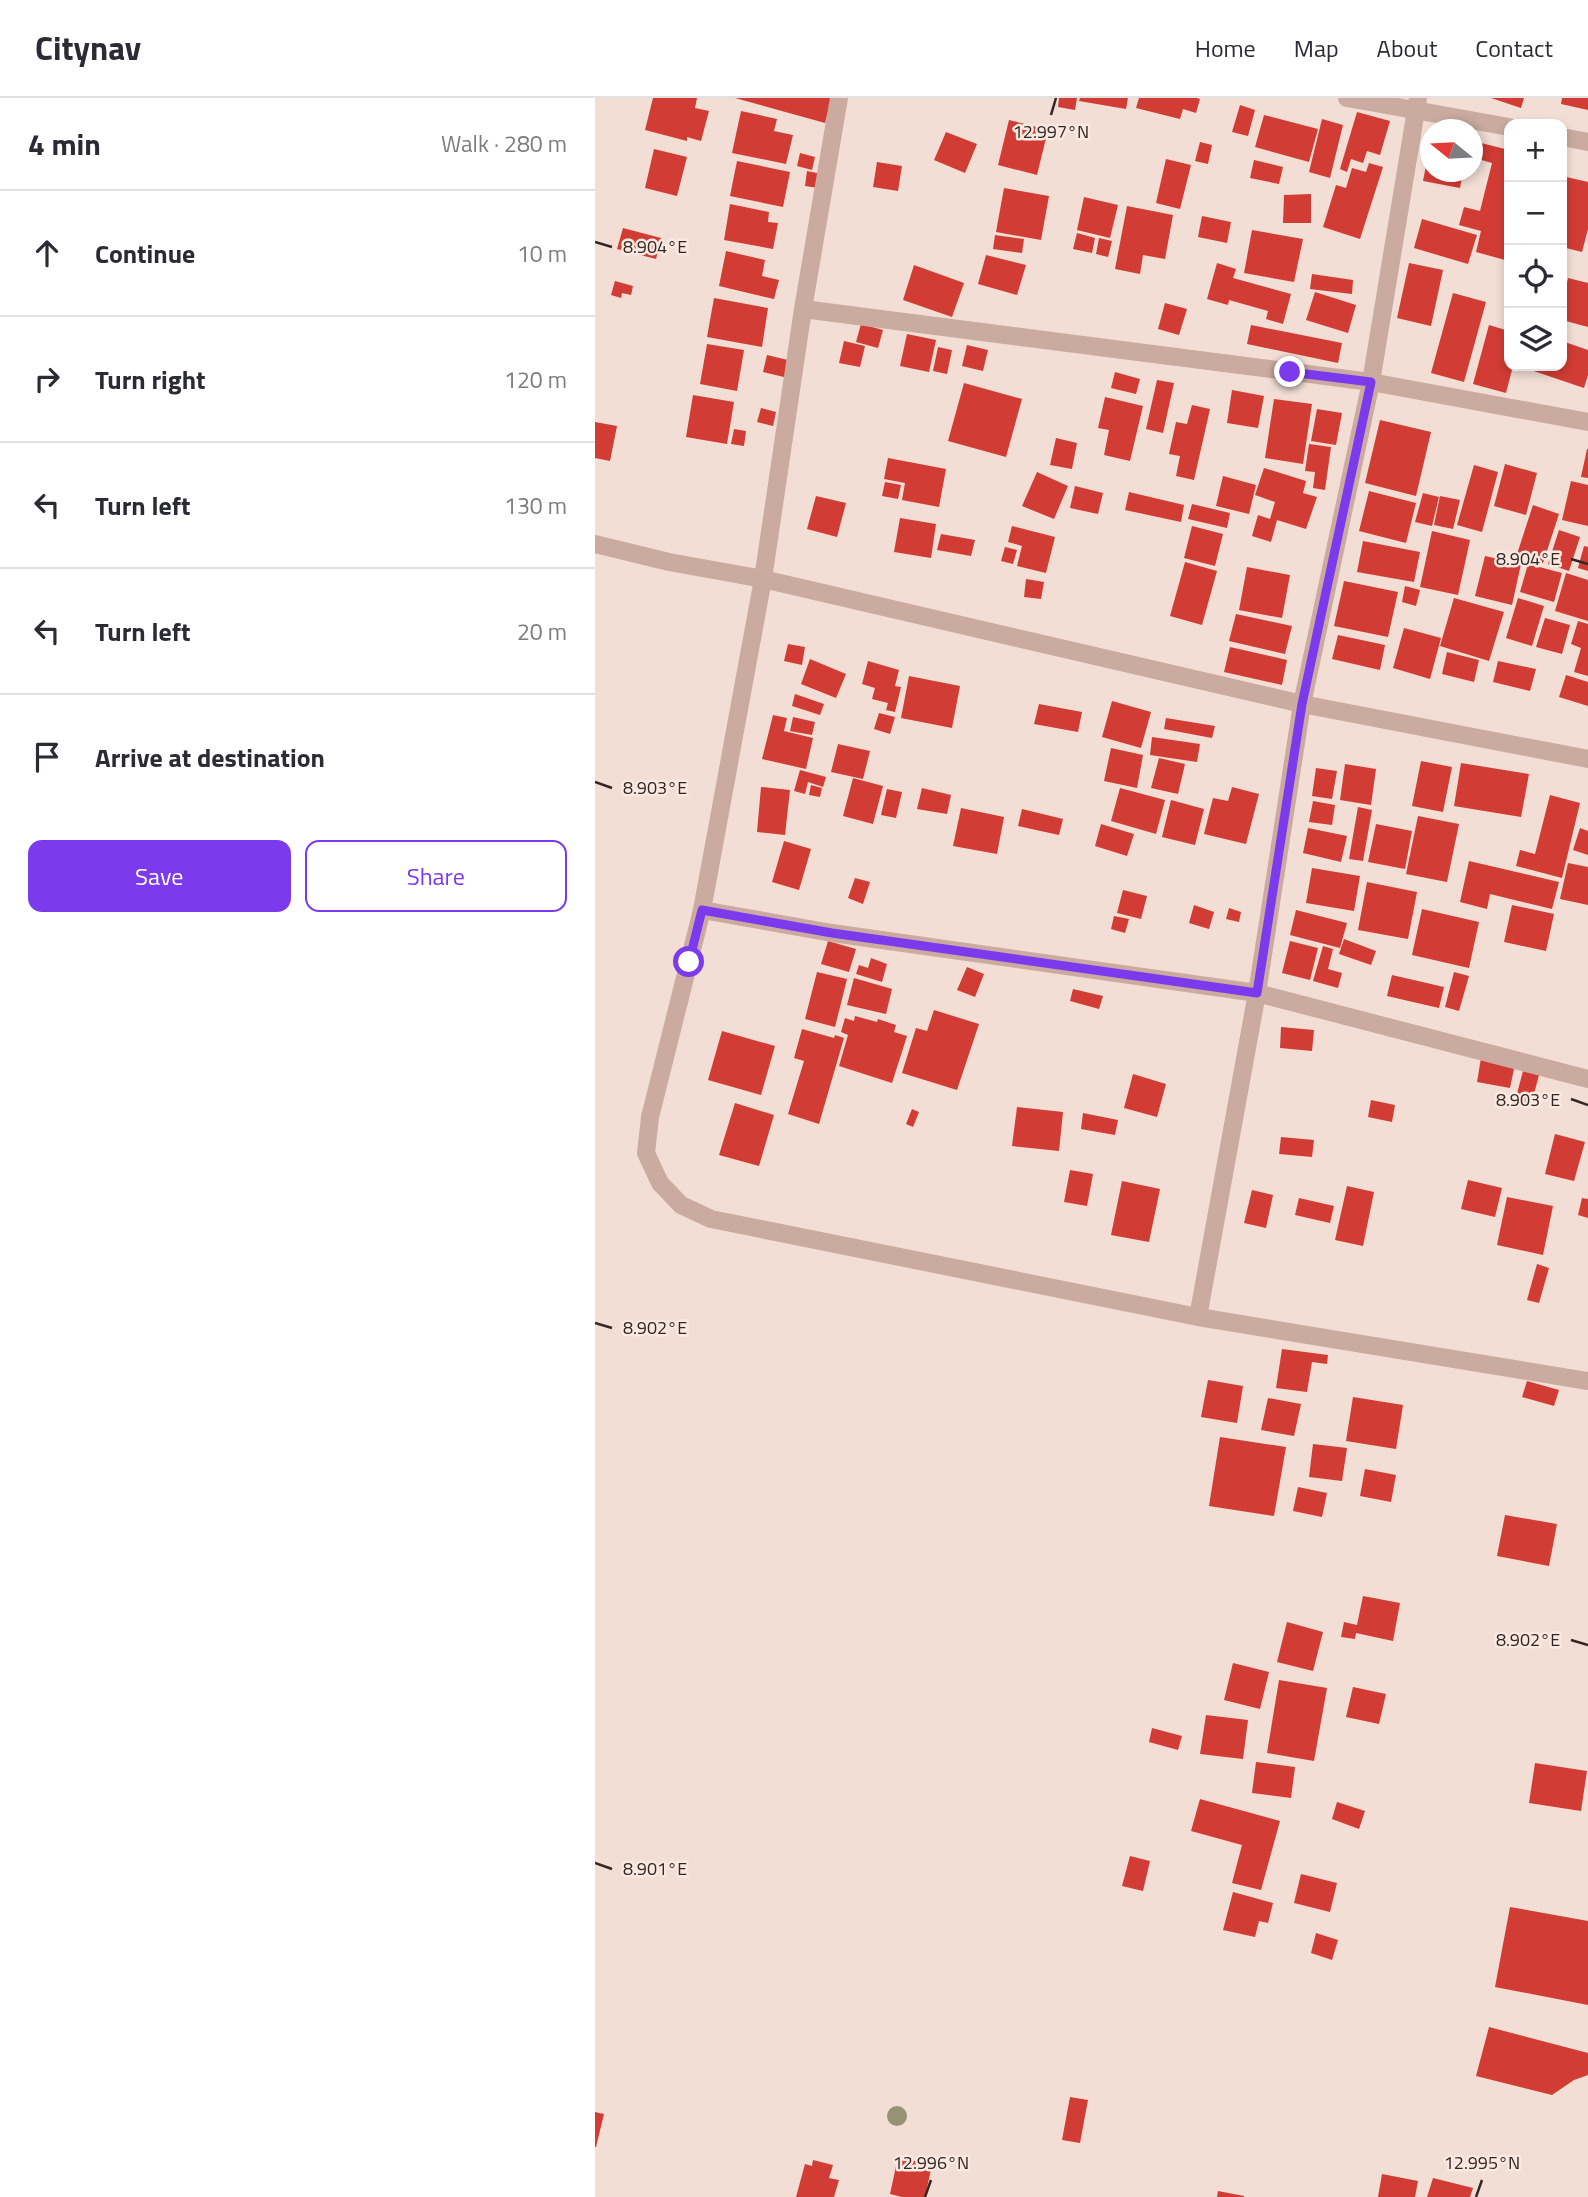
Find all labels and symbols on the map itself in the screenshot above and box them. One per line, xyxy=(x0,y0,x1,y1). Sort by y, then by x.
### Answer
text: 12.997°N xyxy=(1013,118,1089,145)
north arrow xyxy=(1420,119,1483,182)
text: 8.904°E xyxy=(623,233,687,260)
route end xyxy=(1274,356,1305,387)
text: 8.904°E xyxy=(1496,545,1560,572)
text: 8.903°E xyxy=(623,774,687,801)
route start xyxy=(673,946,704,977)
text: 8.903°E xyxy=(1496,1086,1560,1113)
text: 8.902°E xyxy=(623,1314,687,1341)
text: 8.902°E xyxy=(1496,1626,1560,1653)
text: 8.901°E xyxy=(623,1855,687,1882)
text: 12.996°N xyxy=(893,2149,969,2176)
text: 12.995°N xyxy=(1444,2149,1520,2176)

